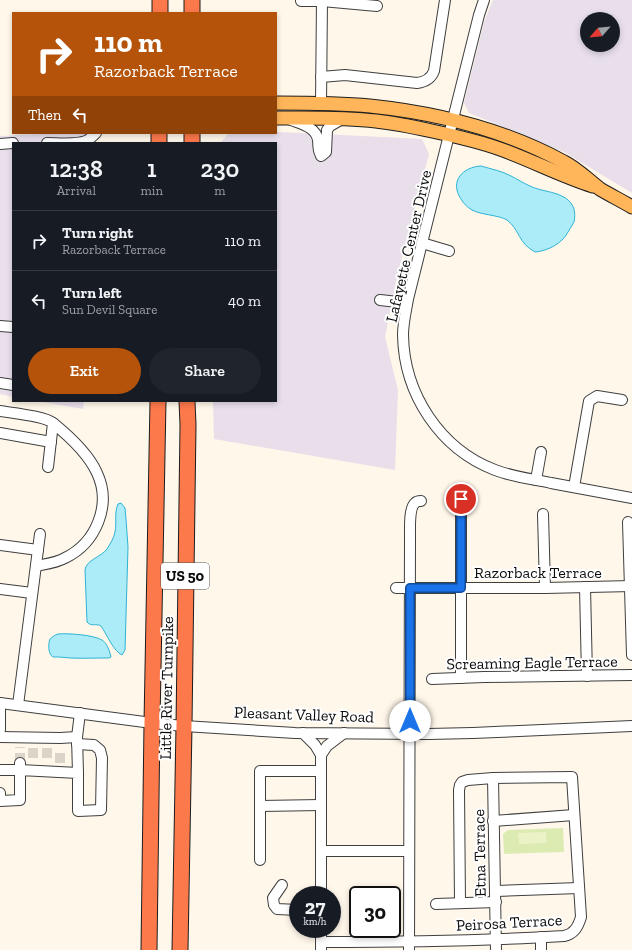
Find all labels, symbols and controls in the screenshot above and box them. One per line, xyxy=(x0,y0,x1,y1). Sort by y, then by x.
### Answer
north arrow xyxy=(580,12,620,52)
map controls xyxy=(580,12,620,52)
text: 110 m xyxy=(94,26,163,59)
icon: right xyxy=(28,28,80,80)
text: Razorback Terrace xyxy=(94,60,238,82)
icon: left xyxy=(69,104,91,126)
text: Then xyxy=(28,106,61,124)
text: 12:38 xyxy=(50,154,103,183)
text: 1 xyxy=(147,154,156,183)
text: 230 xyxy=(200,154,239,183)
street label: Lafayette Center Drive xyxy=(382,168,435,324)
text: Arrival xyxy=(57,183,96,198)
text: min xyxy=(141,183,163,198)
text: m xyxy=(214,183,226,198)
text: Turn right xyxy=(62,224,133,242)
icon: right xyxy=(28,230,50,252)
text: 110 m xyxy=(224,232,261,250)
text: Razorback Terrace xyxy=(62,242,166,257)
text: Turn left xyxy=(62,284,122,302)
icon: left xyxy=(28,290,50,312)
text: 40 m xyxy=(228,292,261,310)
text: Sun Devil Square xyxy=(62,302,157,317)
button: Exit xyxy=(28,348,141,394)
button: Share xyxy=(149,348,261,394)
pin xyxy=(444,482,478,516)
icon: arrive xyxy=(450,488,472,510)
road number: US 50 xyxy=(161,563,209,589)
street label: Razorback Terrace xyxy=(474,563,602,582)
street label: Little River Turnpike xyxy=(156,616,177,760)
street label: Screaming Eagle Terrace xyxy=(446,652,618,673)
position arrow xyxy=(389,700,431,742)
street label: Pleasant Valley Road xyxy=(234,703,375,726)
street label: Etna Terrace xyxy=(469,809,490,897)
speed limit sign: 30 xyxy=(349,886,401,938)
text: 27 xyxy=(305,895,325,919)
street label: Peirosa Terrace xyxy=(455,910,563,935)
text: km/h xyxy=(304,916,326,928)

